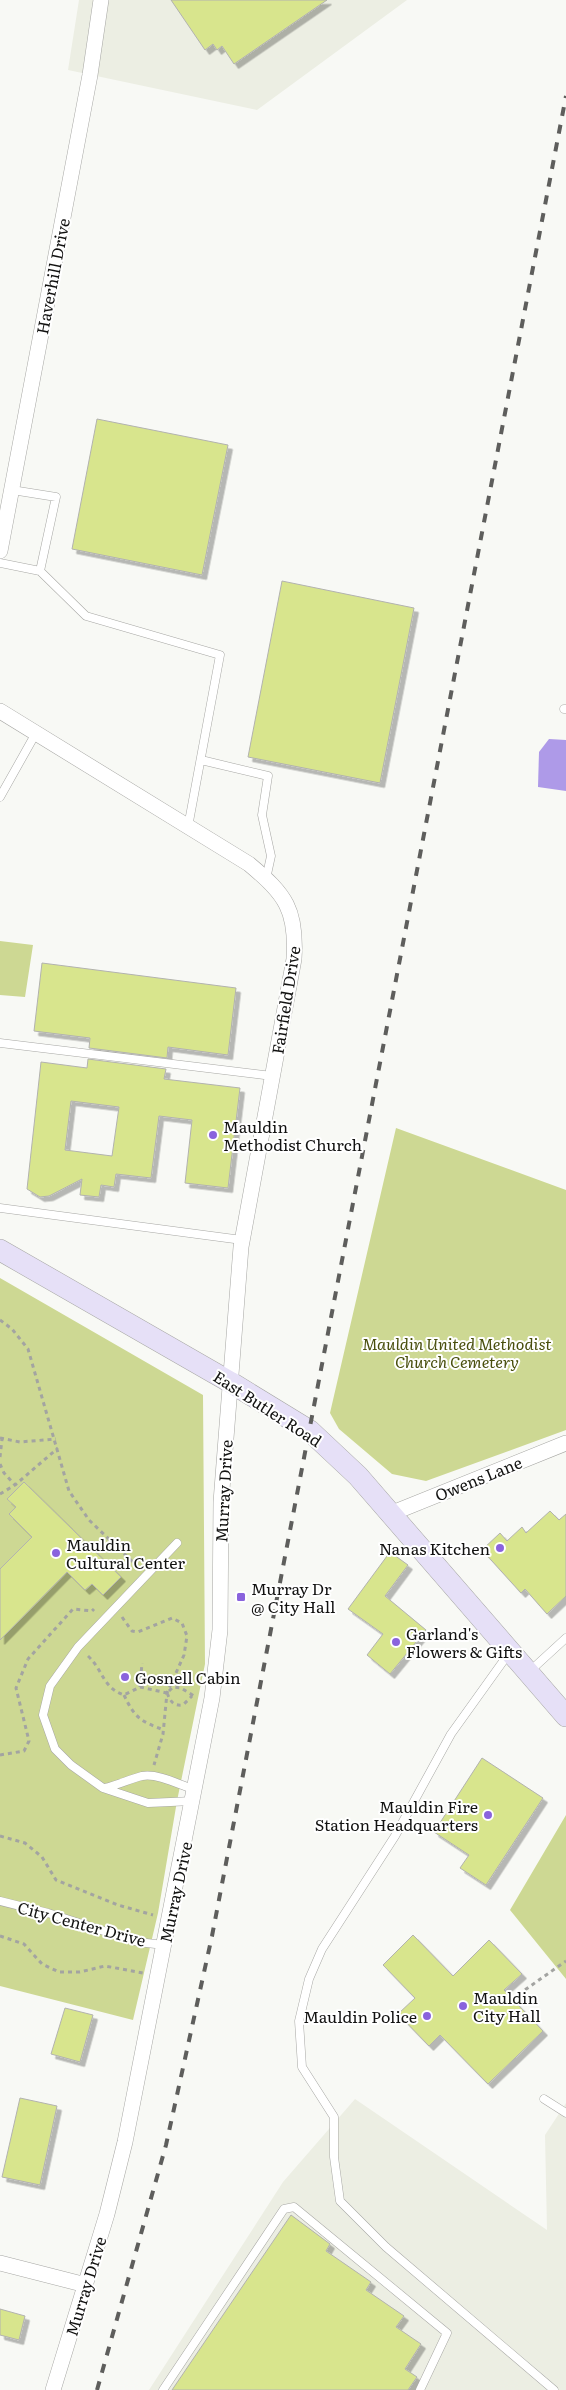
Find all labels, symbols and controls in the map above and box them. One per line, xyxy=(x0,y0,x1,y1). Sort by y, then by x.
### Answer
street label: Haverhill Drive xyxy=(29,216,75,336)
street label: Fairfield Drive xyxy=(265,944,305,1056)
place label: Mauldin Methodist Church xyxy=(223,1114,363,1156)
marker: Mauldin Methodist Church xyxy=(207,1129,219,1141)
park label: Mauldin United Methodist Church Cemetery xyxy=(362,1331,552,1373)
street label: East Butler Road xyxy=(209,1364,327,1452)
street label: Murray Drive xyxy=(208,1439,238,1543)
street label: Owens Lane xyxy=(431,1450,525,1506)
place label: Mauldin Cultural Center xyxy=(66,1532,185,1574)
place label: Nanas Kitchen xyxy=(379,1536,490,1560)
marker: Nanas Kitchen xyxy=(494,1542,506,1554)
marker: Mauldin Cultural Center xyxy=(50,1547,62,1559)
place label: Murray Dr @ City Hall xyxy=(251,1576,335,1618)
marker: Murray Dr @ City Hall xyxy=(235,1591,247,1603)
place label: Garland's Flowers & Gifts xyxy=(406,1621,522,1663)
marker: Garland's Flowers & Gifts xyxy=(390,1636,402,1648)
place label: Gosnell Cabin xyxy=(135,1665,241,1689)
marker: Gosnell Cabin xyxy=(119,1671,131,1683)
place label: Mauldin Fire Station Headquarters xyxy=(315,1794,478,1836)
marker: Mauldin Fire Station Headquarters xyxy=(482,1809,494,1821)
street label: Murray Drive xyxy=(153,1839,197,1945)
street label: City Center Drive xyxy=(15,1894,149,1952)
place label: Mauldin City Hall xyxy=(473,1985,541,2027)
marker: Mauldin City Hall xyxy=(457,2000,469,2012)
place label: Mauldin Police xyxy=(303,2004,417,2028)
marker: Mauldin Police xyxy=(421,2010,433,2022)
street label: Murray Drive xyxy=(59,2233,111,2339)

